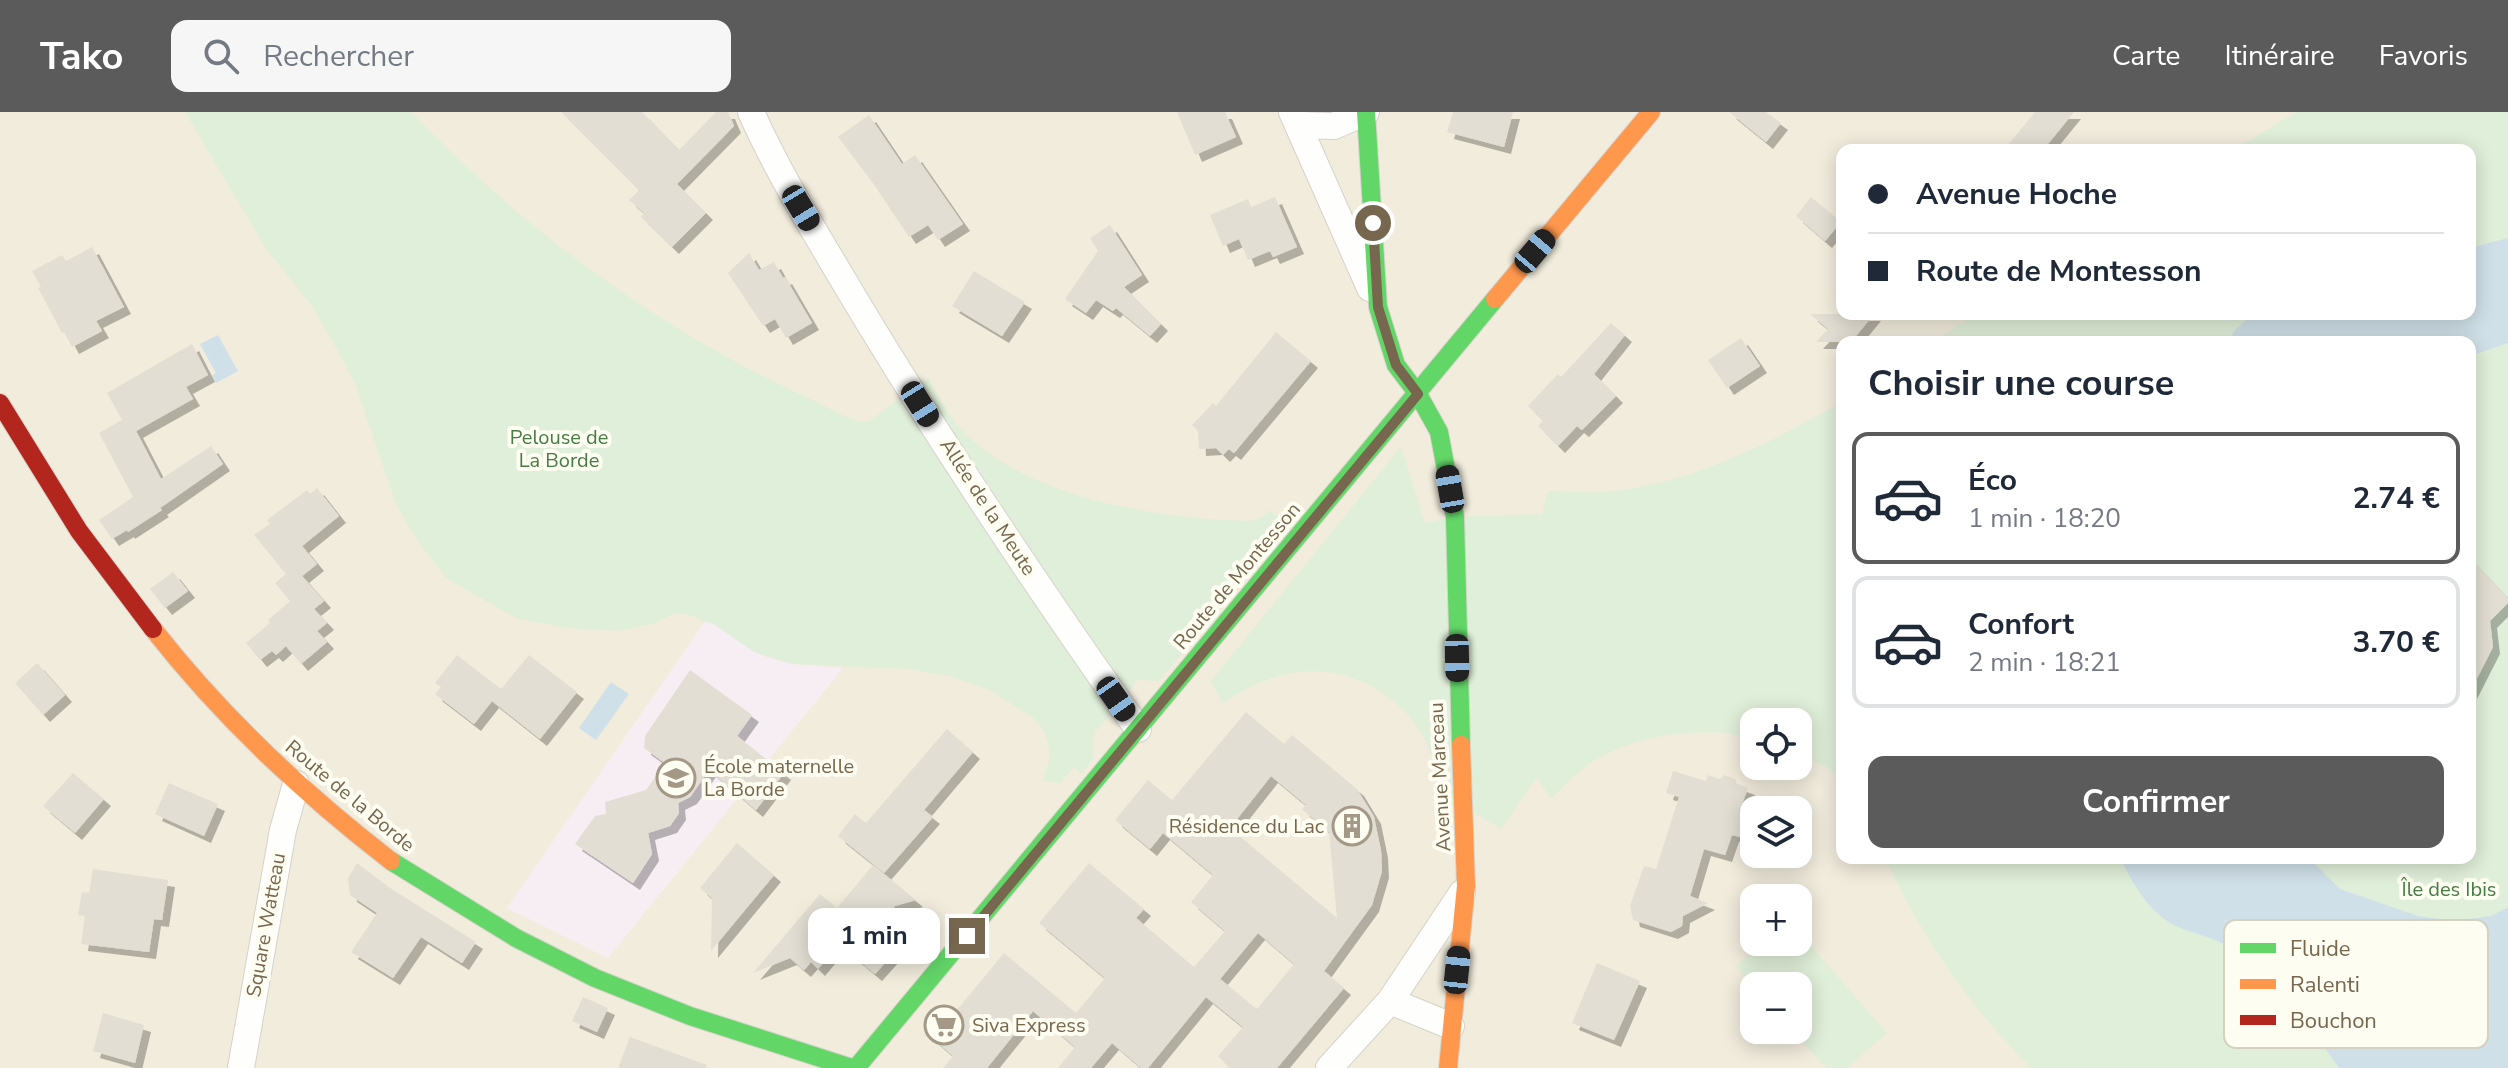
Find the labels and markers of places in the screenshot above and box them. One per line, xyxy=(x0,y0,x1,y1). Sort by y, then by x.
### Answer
place label: École maternelle La Borde xyxy=(704,753,854,803)
school or university icon: École maternelle La Borde xyxy=(655,757,697,799)
building icon: Résidence du Lac xyxy=(1331,805,1373,847)
place label: Résidence du Lac xyxy=(1169,813,1324,840)
supermarket icon: Siva Express xyxy=(923,1004,965,1046)
place label: Siva Express xyxy=(972,1012,1086,1039)

